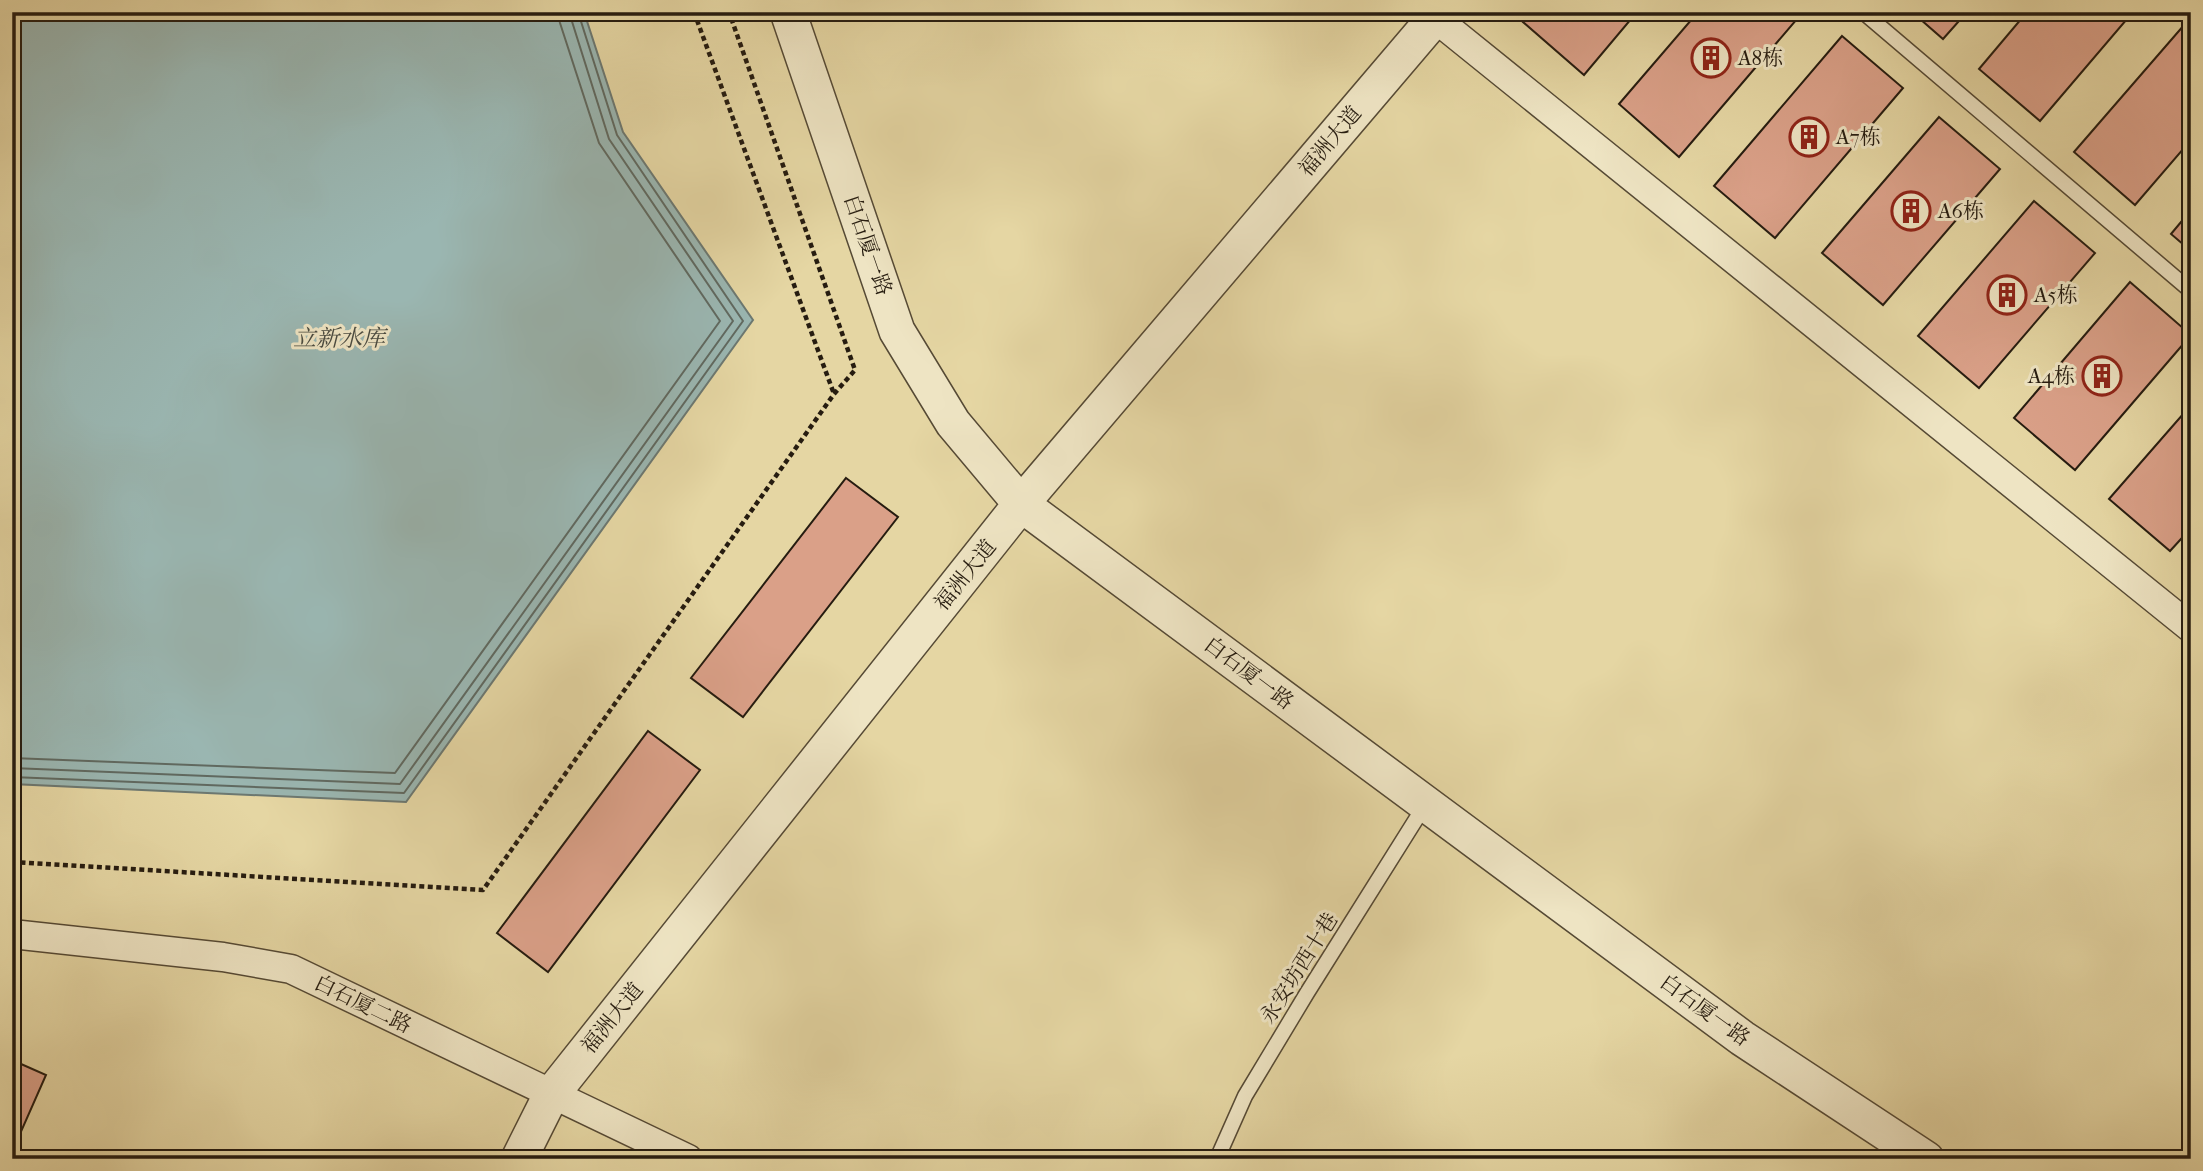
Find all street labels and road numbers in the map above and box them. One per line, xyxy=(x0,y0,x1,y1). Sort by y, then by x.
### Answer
street label: 福洲大道 xyxy=(1294,101,1366,181)
street label: 白石厦一路 xyxy=(840,191,896,299)
street label: 福洲大道 xyxy=(929,535,1001,615)
street label: 白石厦一路 xyxy=(1200,632,1298,714)
street label: 永安坊西十巷 xyxy=(1255,908,1343,1028)
street label: 白石厦一路 xyxy=(1655,969,1755,1051)
street label: 白石厦二路 xyxy=(311,970,415,1038)
street label: 福洲大道 xyxy=(576,978,648,1058)

